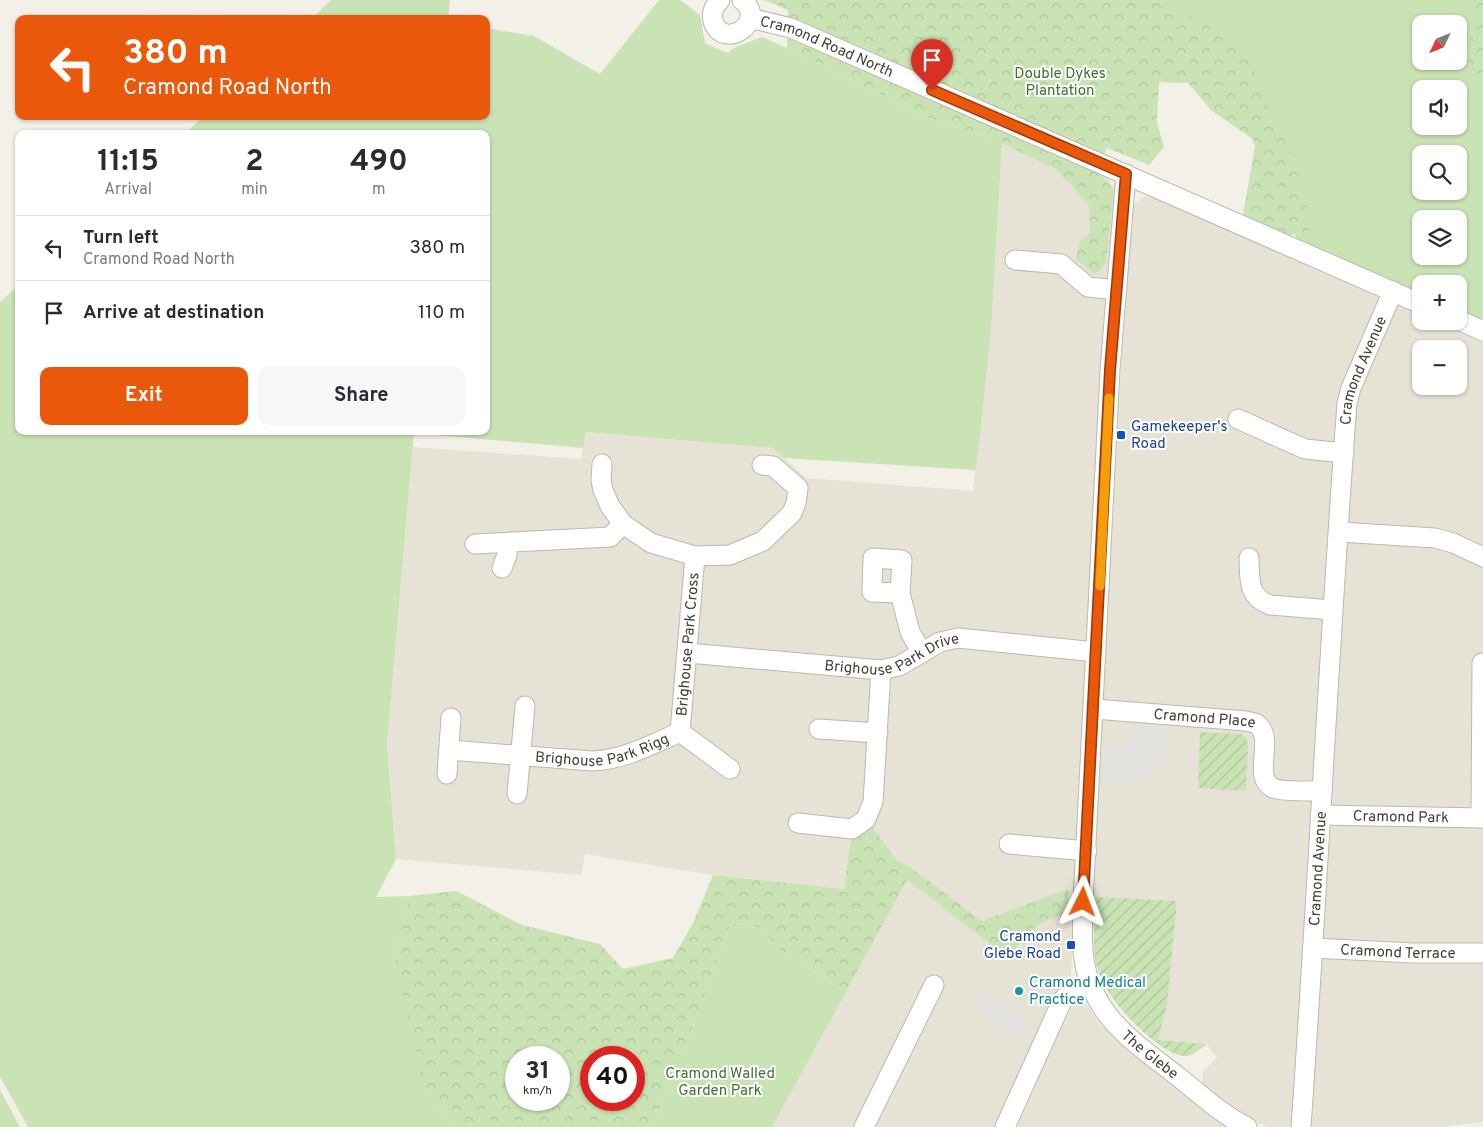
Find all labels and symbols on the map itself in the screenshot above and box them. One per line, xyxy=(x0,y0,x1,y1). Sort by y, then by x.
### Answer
street label: Cramond Road North xyxy=(758,13,896,83)
north arrow xyxy=(1412,15,1468,70)
pin xyxy=(911,39,953,90)
park label: Double Dykes Plantation xyxy=(1014,65,1106,101)
street label: Cramond Avenue xyxy=(1337,314,1392,426)
place label: Gamekeeper's Road xyxy=(1131,418,1228,454)
marker: Gamekeeper's Road xyxy=(1115,429,1127,441)
street label: Brighouse Park Cross xyxy=(673,572,705,717)
street label: Brighouse Park Drive xyxy=(824,630,961,681)
street label: Cramond Place xyxy=(1153,706,1257,734)
street label: Brighouse Park Rigg xyxy=(534,730,673,772)
street label: Cramond Park xyxy=(1353,808,1449,828)
street label: Cramond Avenue xyxy=(1306,811,1332,927)
position arrow xyxy=(1056,875,1108,927)
place label: Cramond Glebe Road xyxy=(984,928,1061,964)
marker: Cramond Glebe Road xyxy=(1065,939,1077,951)
street label: Cramond Terrace xyxy=(1340,941,1456,964)
place label: Cramond Medical Practice xyxy=(1029,974,1146,1010)
marker: Cramond Medical Practice xyxy=(1013,985,1025,997)
street label: The Glebe xyxy=(1116,1027,1182,1084)
speed limit sign: 40 xyxy=(580,1046,645,1111)
park label: Cramond Walled Garden Park xyxy=(665,1065,775,1101)

